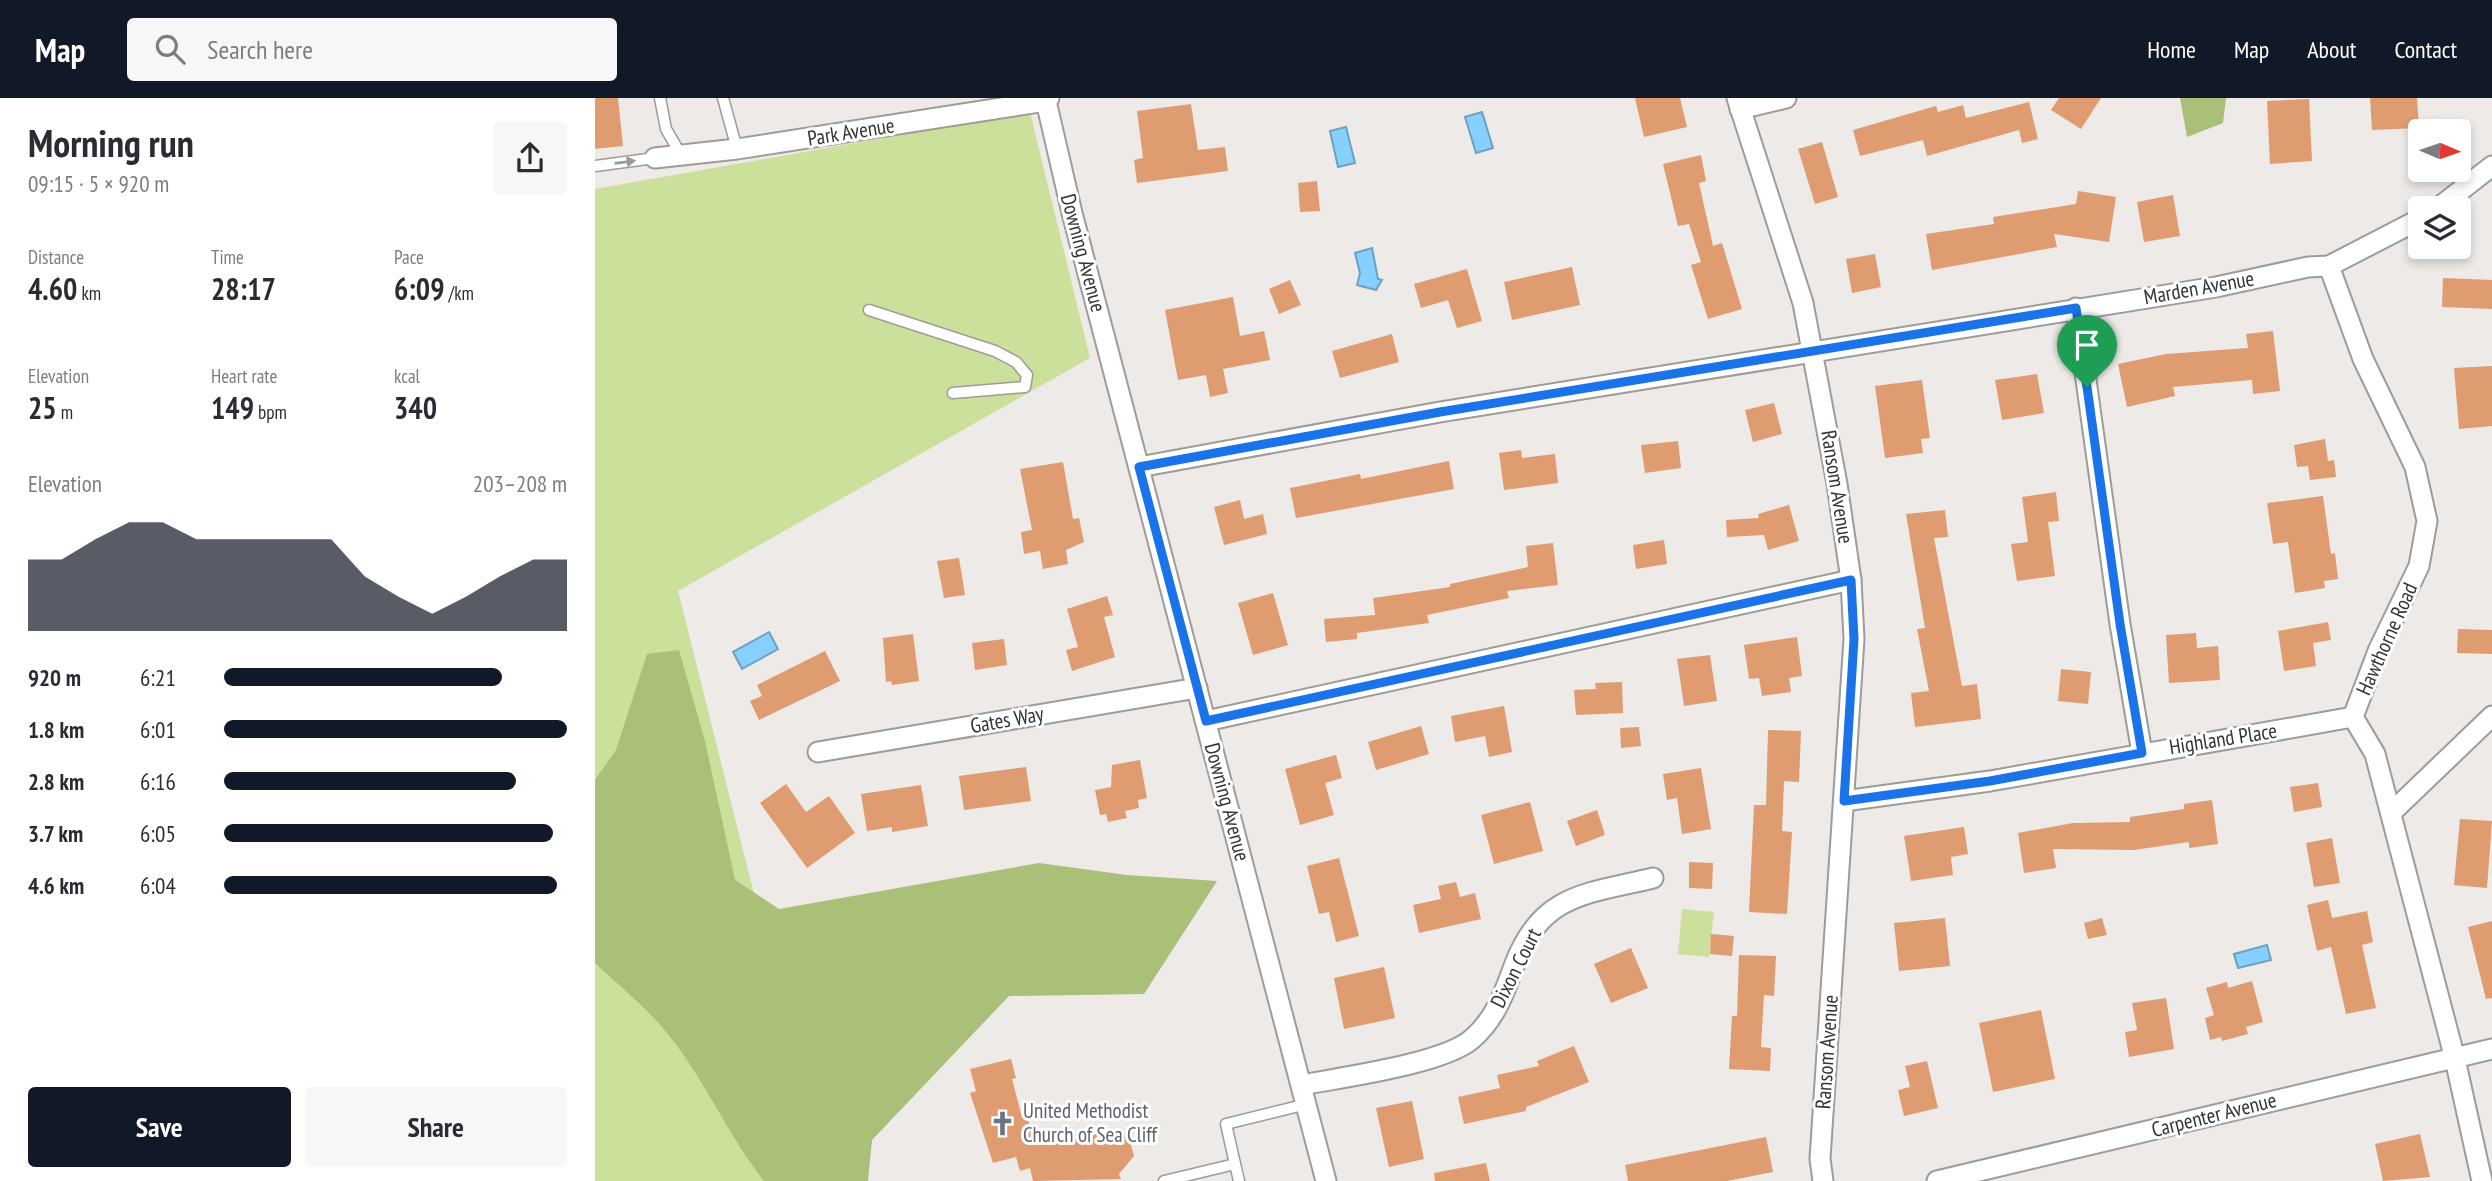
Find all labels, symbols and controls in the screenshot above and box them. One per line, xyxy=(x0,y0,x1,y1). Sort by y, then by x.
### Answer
search box xyxy=(127,18,617,81)
text: Map xyxy=(35,28,85,71)
icon: search xyxy=(151,30,189,68)
text: Search here xyxy=(207,33,313,66)
text: Home xyxy=(2147,34,2196,65)
text: Map xyxy=(2234,34,2269,65)
text: About xyxy=(2307,34,2356,65)
text: Contact xyxy=(2394,34,2457,65)
street label: Park Avenue xyxy=(805,111,896,152)
text: Morning run xyxy=(28,118,194,167)
north arrow xyxy=(2408,119,2471,182)
map controls xyxy=(2408,119,2471,259)
button: share xyxy=(493,121,567,195)
one-way arrow xyxy=(614,157,636,168)
text: 09:15 · 5 × 920 m xyxy=(28,169,169,198)
street label: Downing Avenue xyxy=(1055,191,1112,315)
button: layers xyxy=(2408,196,2471,259)
text: Distance xyxy=(28,245,84,269)
text: Time xyxy=(211,245,244,269)
text: Pace xyxy=(394,245,424,269)
street label: Marden Avenue xyxy=(2142,265,2256,310)
text: 4.60 xyxy=(28,269,77,308)
text: 28:17 xyxy=(211,269,276,308)
text: 6:09 xyxy=(394,269,445,308)
text: km xyxy=(77,281,101,305)
text: /km xyxy=(445,281,474,305)
pin xyxy=(2057,315,2117,387)
icon: arrive xyxy=(2068,326,2106,364)
text: Elevation xyxy=(28,364,89,388)
text: Heart rate xyxy=(211,364,277,388)
text: kcal xyxy=(394,364,420,388)
text: 25 xyxy=(28,388,57,427)
text: 149 xyxy=(211,388,254,427)
text: 340 xyxy=(394,388,437,427)
text: m xyxy=(57,400,73,424)
text: bpm xyxy=(254,400,287,424)
street label: Ransom Avenue xyxy=(1815,428,1860,546)
text: Elevation xyxy=(28,469,102,498)
text: 203–208 m xyxy=(473,469,567,498)
street label: Hawthorne Road xyxy=(2350,578,2423,699)
text: 920 m xyxy=(28,663,81,692)
text: 6:21 xyxy=(140,663,176,692)
street label: Gates Way xyxy=(968,700,1046,739)
text: 1.8 km xyxy=(28,715,84,744)
text: 6:01 xyxy=(140,715,176,744)
street label: Highland Place xyxy=(2167,717,2279,760)
street label: Downing Avenue xyxy=(1199,740,1256,864)
text: 2.8 km xyxy=(28,767,84,796)
text: 6:16 xyxy=(140,767,176,796)
text: 3.7 km xyxy=(28,819,83,848)
text: 6:05 xyxy=(140,819,176,848)
text: 4.6 km xyxy=(28,871,84,900)
text: 6:04 xyxy=(140,871,176,900)
street label: Dixon Court xyxy=(1484,923,1547,1012)
street label: Ransom Avenue xyxy=(1809,994,1844,1110)
street label: Carpenter Avenue xyxy=(2149,1086,2279,1143)
button: Save xyxy=(28,1087,291,1167)
button: Share xyxy=(305,1087,567,1167)
place label: United Methodist Church of Sea Cliff xyxy=(1023,1097,1158,1148)
church icon: United Methodist Church of Sea Cliff xyxy=(989,1109,1017,1137)

